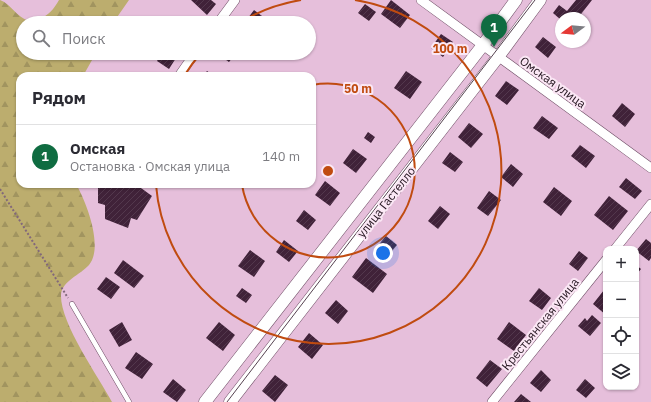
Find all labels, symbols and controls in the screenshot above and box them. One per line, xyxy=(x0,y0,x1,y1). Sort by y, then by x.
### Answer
north arrow xyxy=(555,12,591,48)
pin: 1 xyxy=(481,14,507,47)
search box xyxy=(16,16,316,60)
icon: search xyxy=(30,27,52,49)
text: Поиск xyxy=(62,29,105,48)
text: 100 m xyxy=(432,41,468,56)
street label: Омская улица xyxy=(517,53,590,111)
text: 50 m xyxy=(344,81,372,96)
text: Рядом xyxy=(32,87,86,109)
text: Омская xyxy=(70,139,125,158)
text: 1 xyxy=(41,148,49,165)
text: 140 m xyxy=(262,148,300,165)
text: Остановка · Омская улица xyxy=(70,158,230,175)
street label: улица Гастелло xyxy=(354,163,419,240)
centre of rings xyxy=(321,164,335,178)
your location xyxy=(373,243,393,263)
map controls xyxy=(603,246,639,390)
button: + xyxy=(603,246,639,282)
street label: Крестьянская улица xyxy=(498,274,582,373)
button: − xyxy=(603,282,639,318)
button: locate xyxy=(603,318,639,354)
button: layers xyxy=(603,354,639,390)

